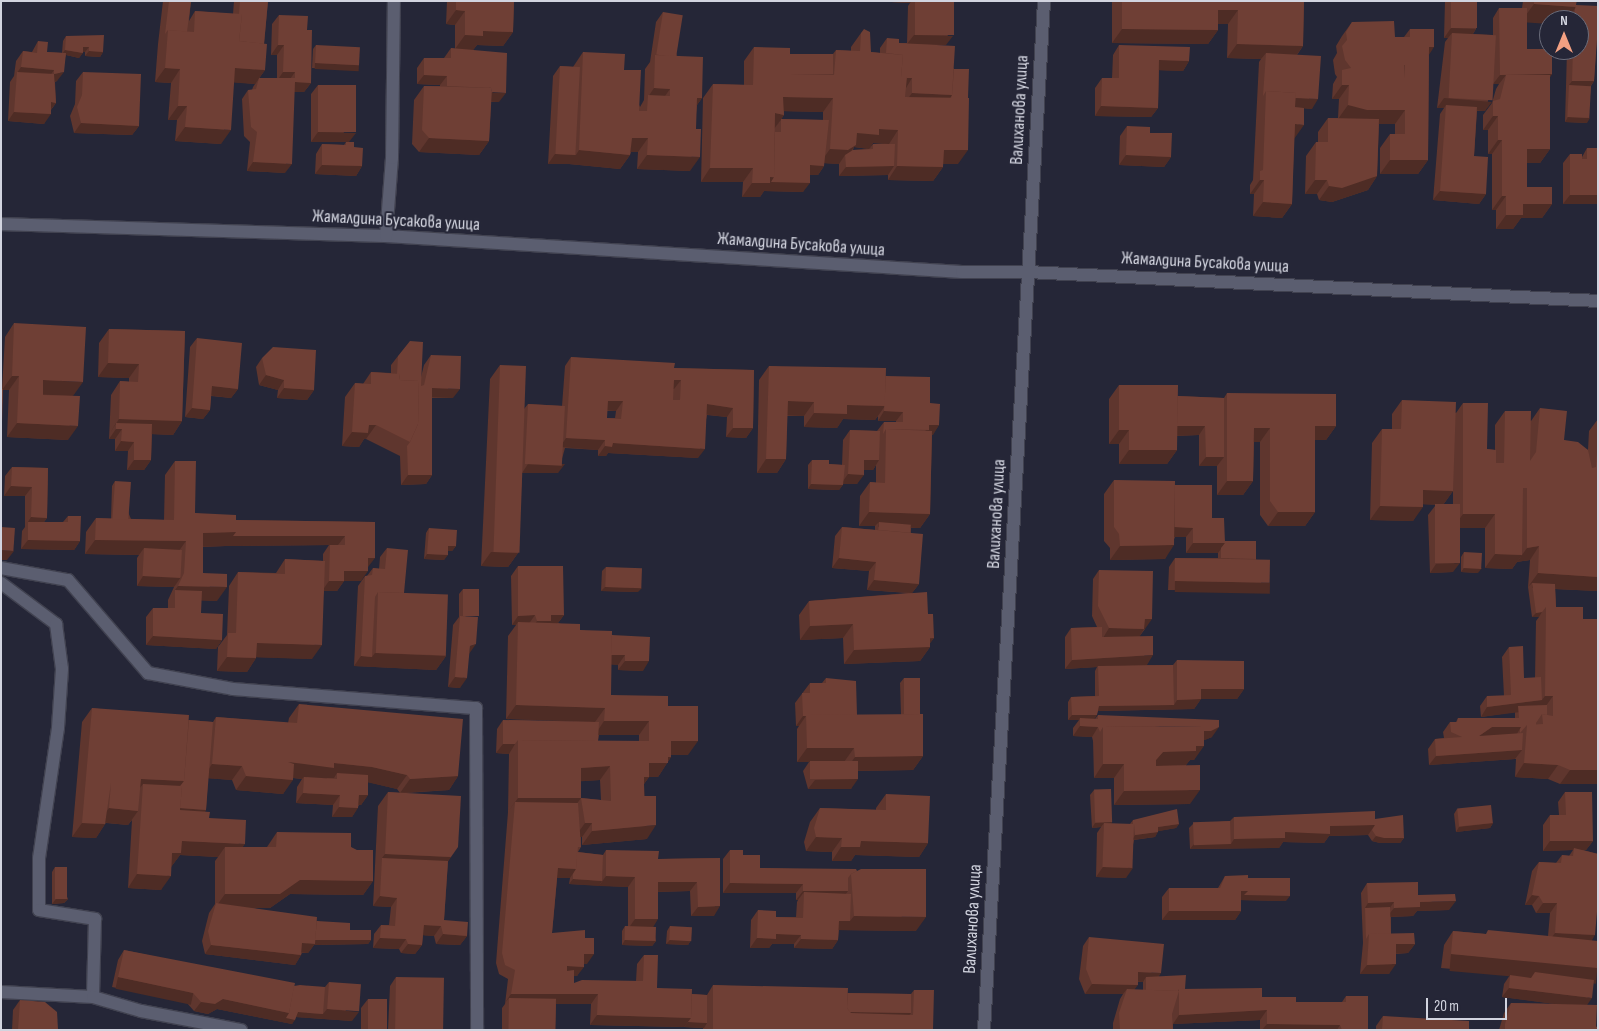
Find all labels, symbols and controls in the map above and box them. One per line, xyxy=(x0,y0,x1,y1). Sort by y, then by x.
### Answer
north arrow xyxy=(1539,10,1589,60)
text: N xyxy=(1560,12,1568,29)
street label: Валиханова улица xyxy=(1006,55,1034,165)
street label: Жамалдина Бусакова улица xyxy=(312,206,480,236)
street label: Жамалдина Бусакова улица xyxy=(717,228,885,262)
street label: Жамалдина Бусакова улица xyxy=(1121,248,1289,278)
street label: Валиханова улица xyxy=(983,459,1011,569)
street label: Валиханова улица xyxy=(959,864,987,974)
scale bar xyxy=(1429,988,1510,1020)
text: 20 m xyxy=(1434,997,1459,1016)

